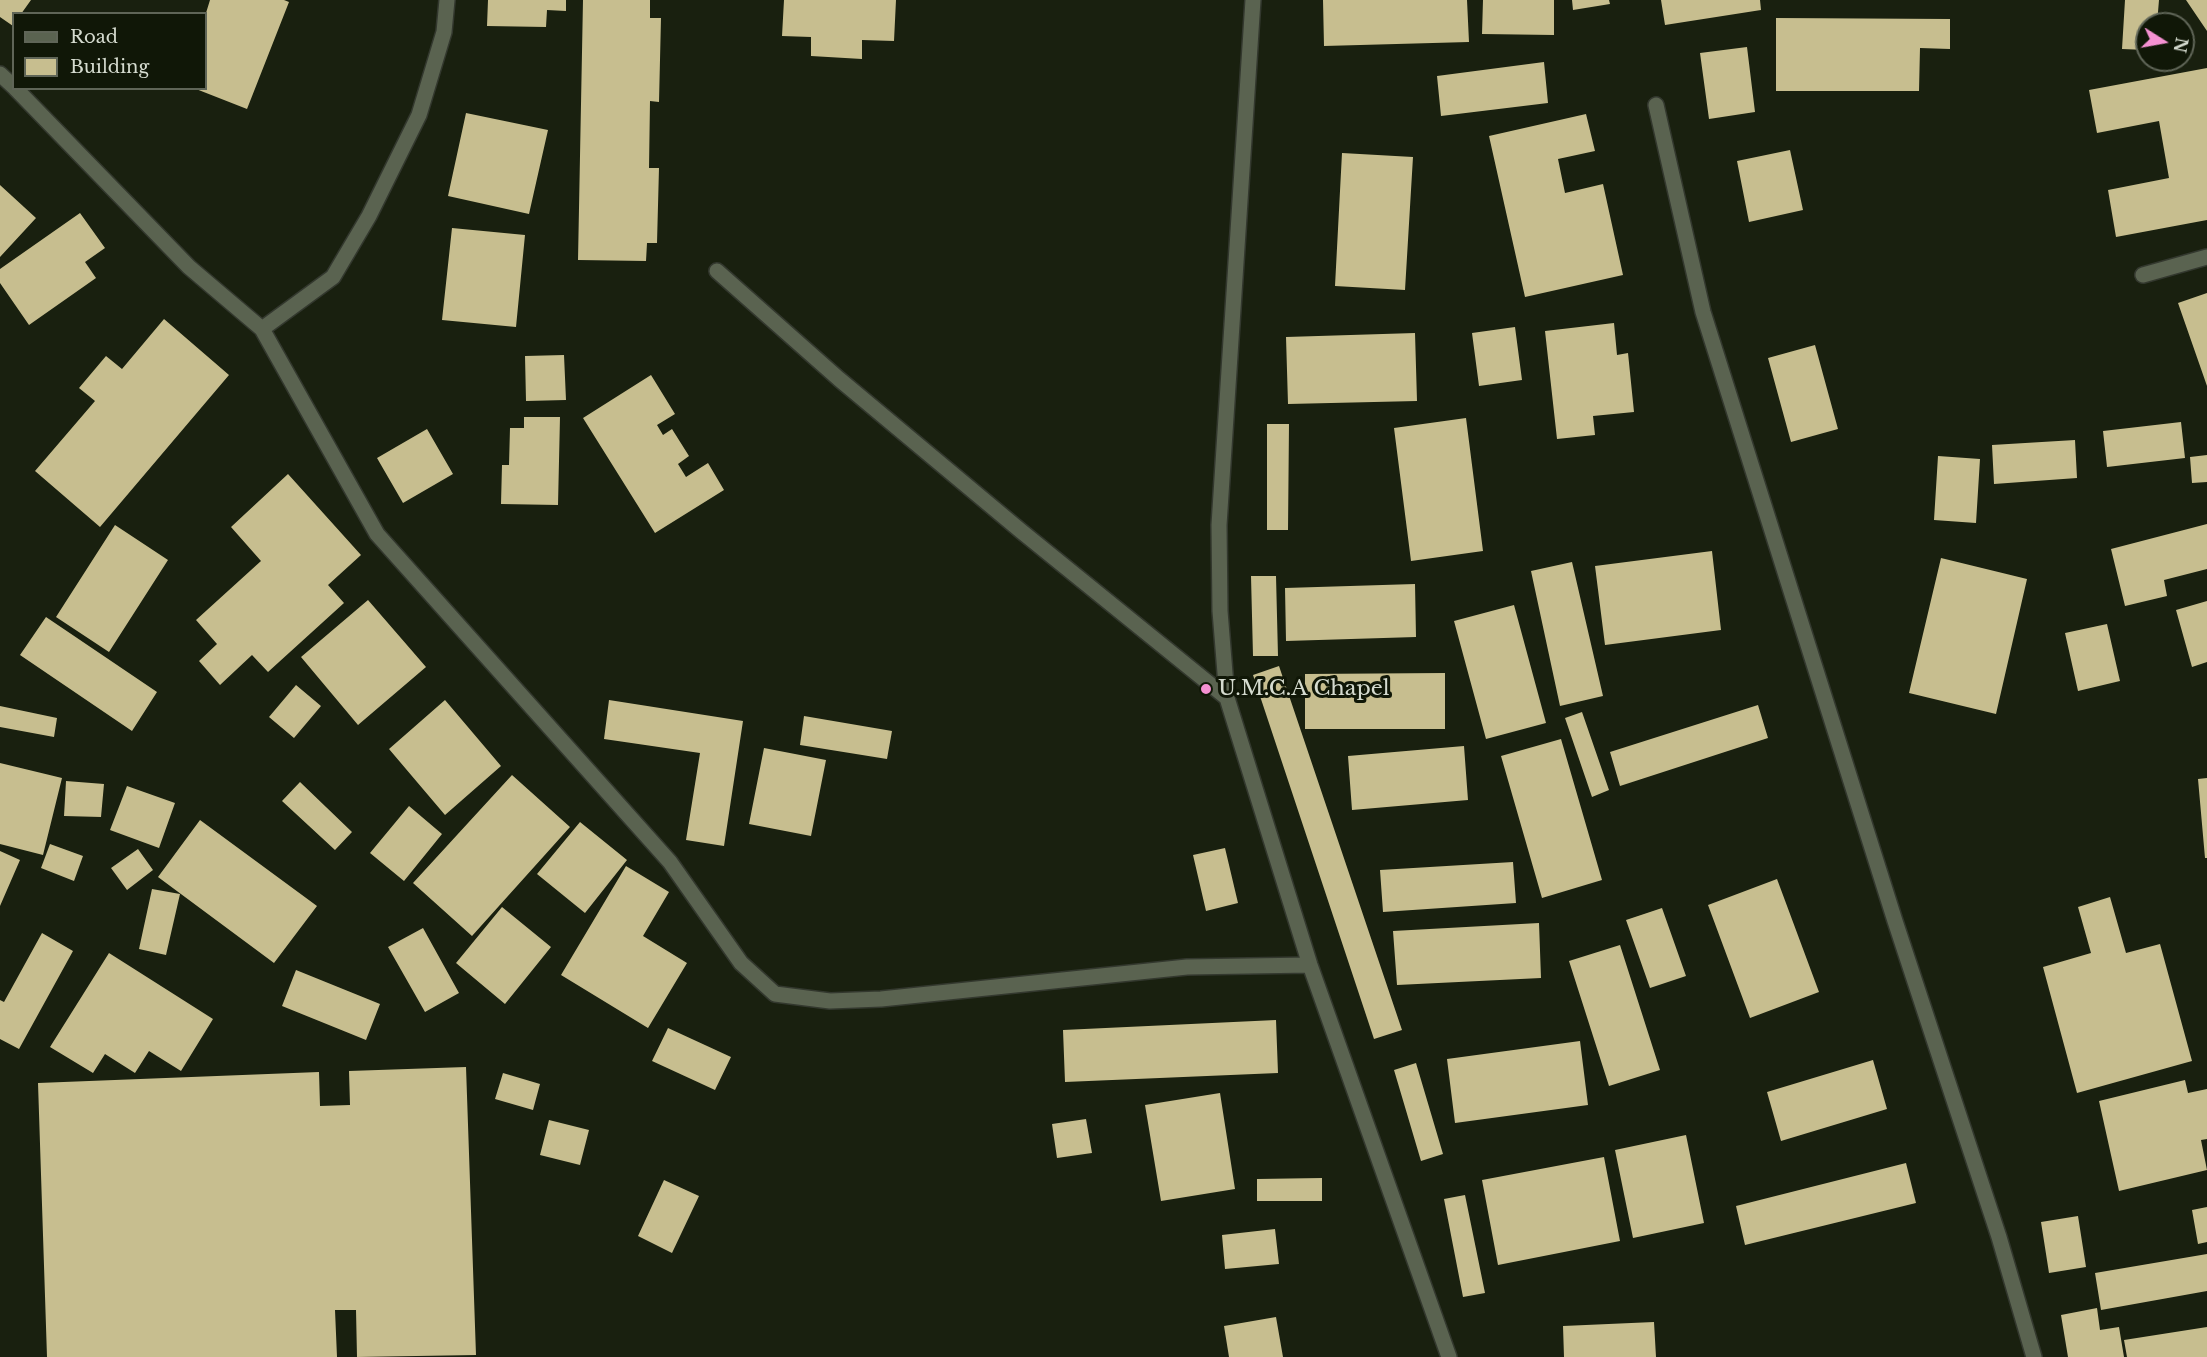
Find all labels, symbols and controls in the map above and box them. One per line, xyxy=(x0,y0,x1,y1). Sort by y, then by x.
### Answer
legend xyxy=(12,12,207,90)
north arrow xyxy=(2135,12,2195,72)
text: Road xyxy=(70,26,118,48)
text: N xyxy=(2169,36,2192,54)
text: Building xyxy=(70,56,149,78)
place label: U.M.C.A Chapel xyxy=(1218,676,1390,702)
marker: U.M.C.A Chapel xyxy=(1199,682,1213,696)

